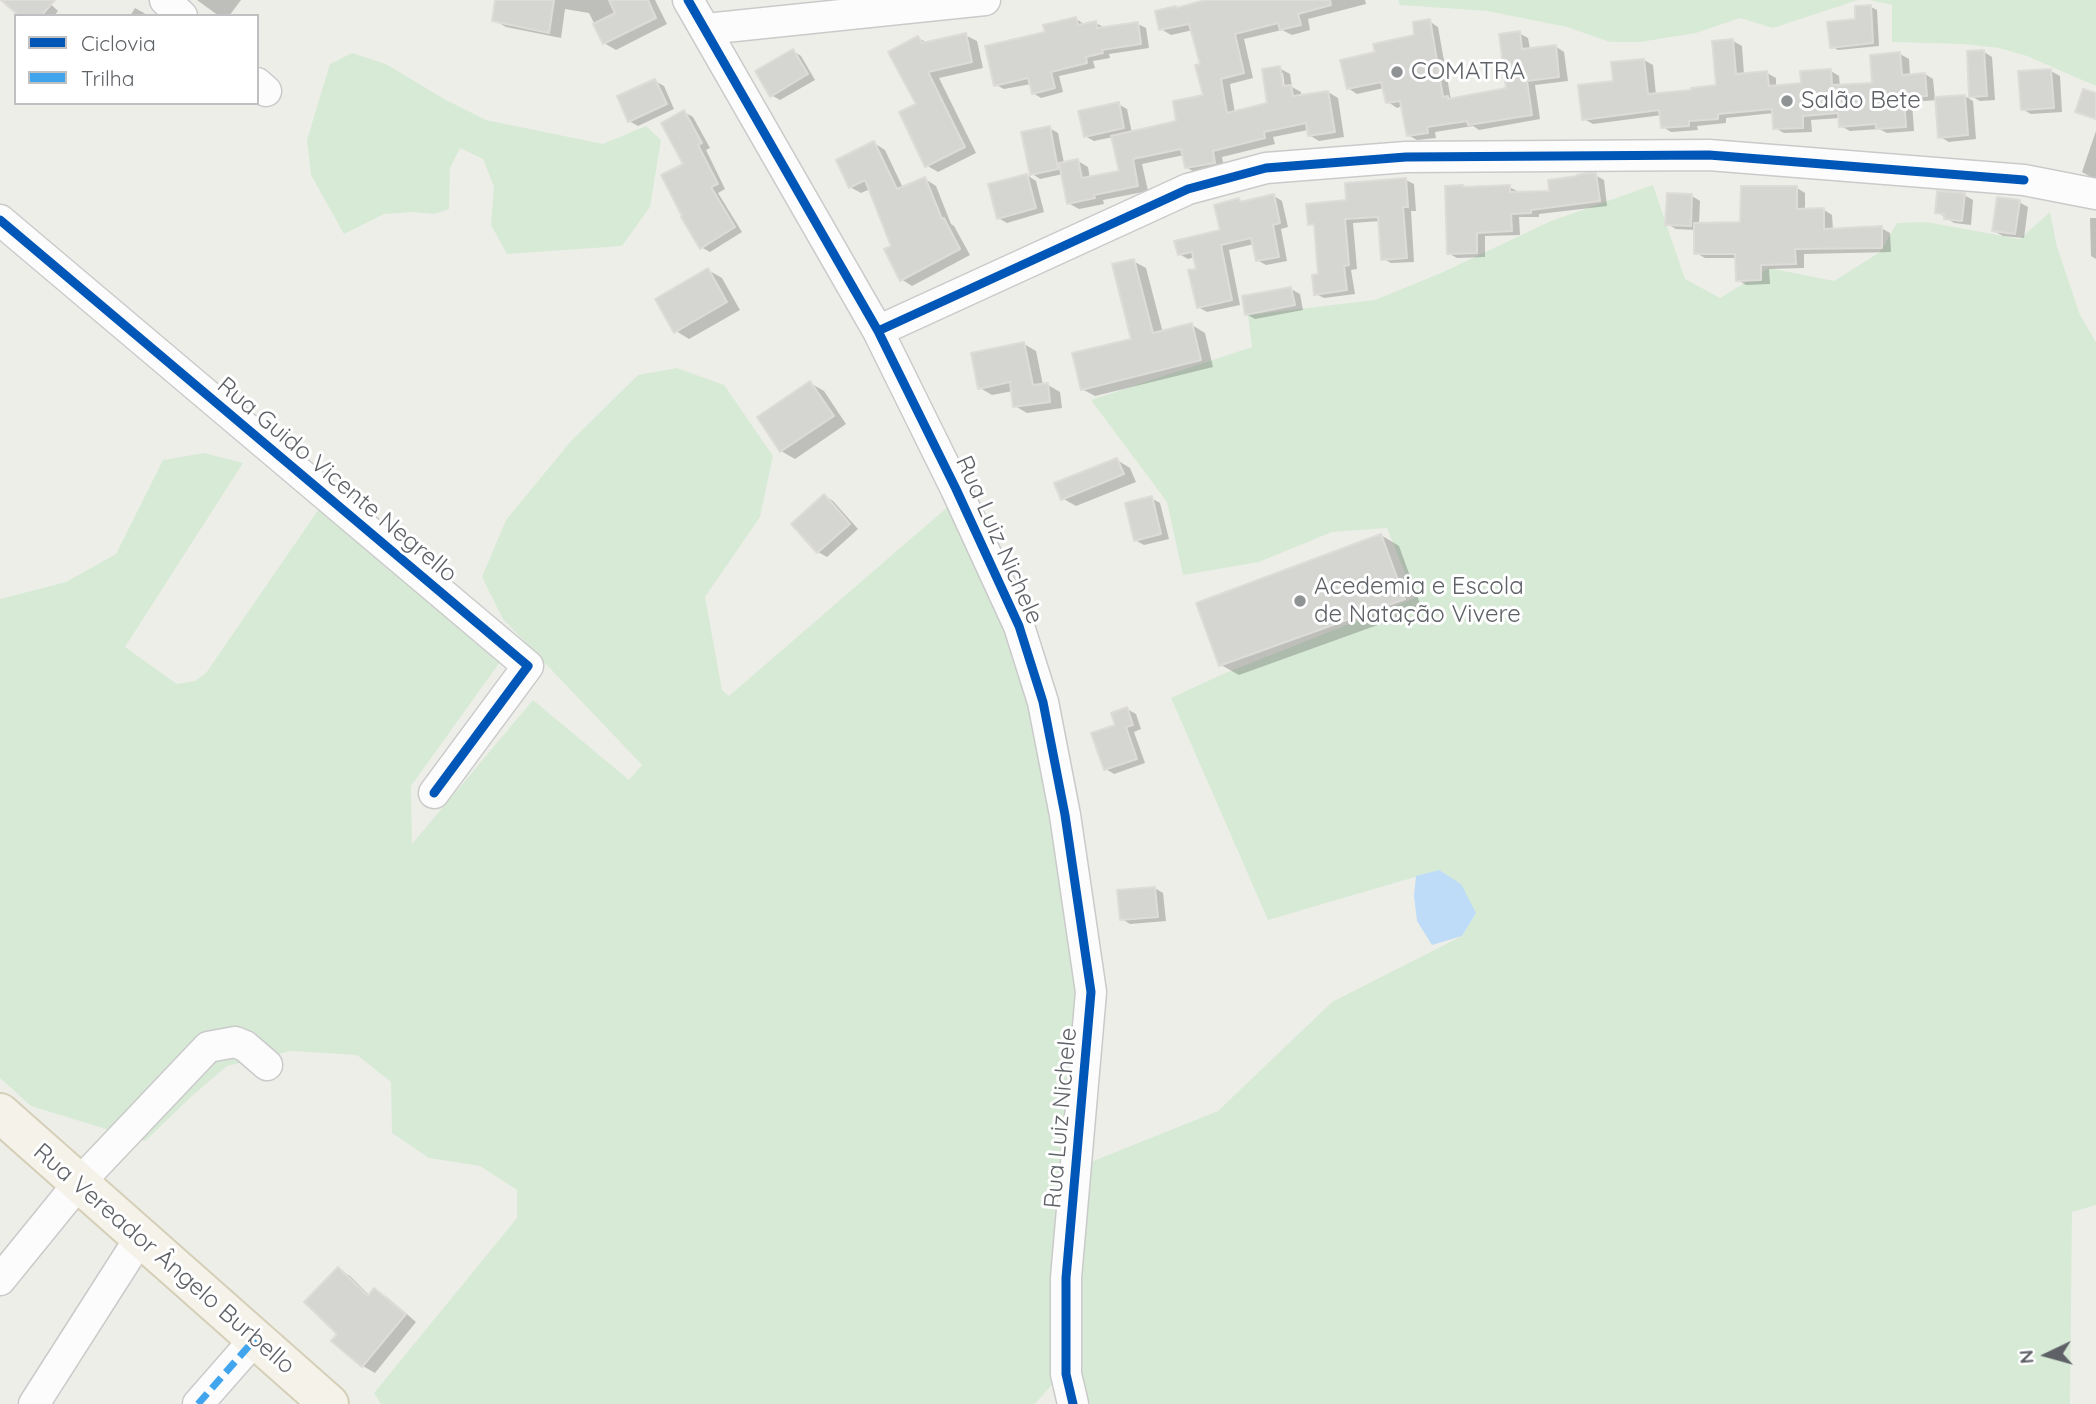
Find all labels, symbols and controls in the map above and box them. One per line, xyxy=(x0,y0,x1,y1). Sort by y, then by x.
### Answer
legend xyxy=(14,14,259,105)
text: Ciclovia xyxy=(81,30,156,56)
place label: COMATRA xyxy=(1411,58,1525,86)
marker: COMATRA xyxy=(1389,64,1405,80)
text: Trilha xyxy=(81,65,135,91)
place label: Salão Bete xyxy=(1801,87,1921,115)
marker: Salão Bete xyxy=(1779,93,1795,109)
street label: Rua Guido Vicente Negrello xyxy=(211,371,463,589)
street label: Rua Luiz Nichele xyxy=(949,451,1049,629)
place label: Acedemia e Escola de Natação Vivere xyxy=(1314,573,1524,629)
marker: Acedemia e Escola de Natação Vivere xyxy=(1292,593,1308,609)
street label: Rua Luiz Nichele xyxy=(1039,1026,1083,1210)
street label: Rua Vereador Ângelo Burbello xyxy=(27,1138,301,1380)
north arrow xyxy=(2012,1320,2082,1390)
text: N xyxy=(2014,1349,2039,1365)

